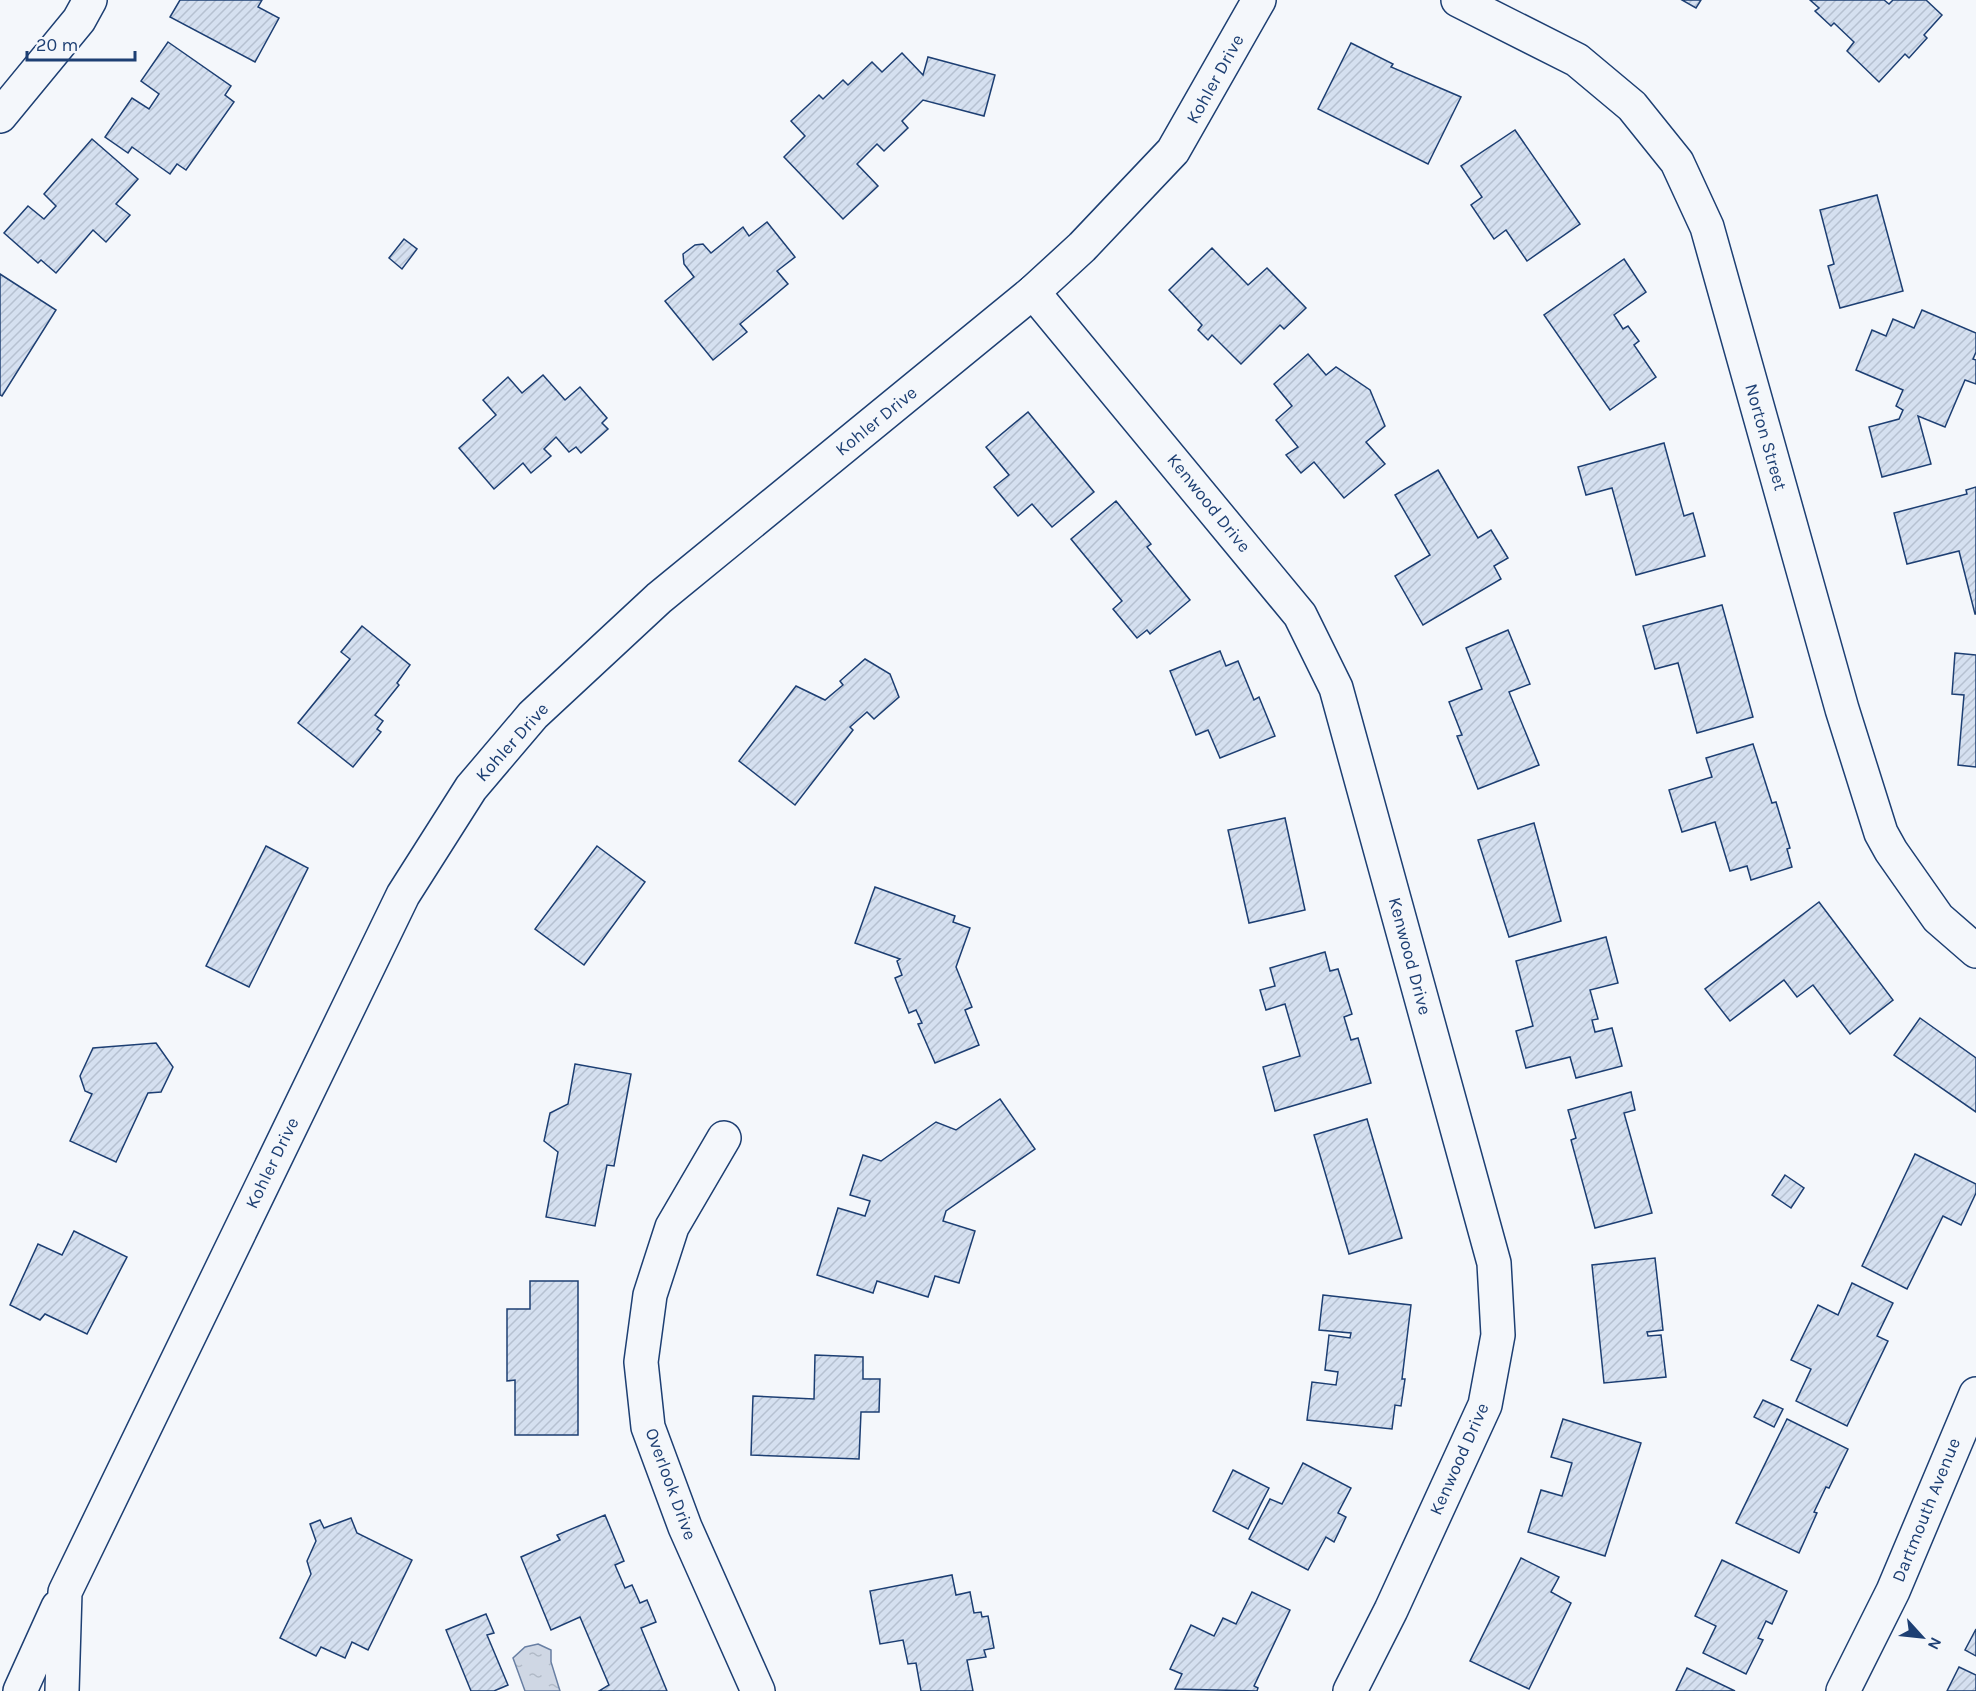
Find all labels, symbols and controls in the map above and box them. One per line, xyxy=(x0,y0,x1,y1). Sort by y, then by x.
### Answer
scale bar xyxy=(27,24,135,62)
street label: Kohler Drive xyxy=(1181,30,1249,128)
text: 20 m xyxy=(36,34,78,56)
street label: Kohler Drive xyxy=(831,381,921,461)
street label: Norton Street xyxy=(1740,381,1792,493)
street label: Kenwood Drive xyxy=(1162,449,1256,557)
street label: Kohler Drive xyxy=(471,698,553,786)
street label: Kenwood Drive xyxy=(1384,895,1436,1017)
street label: Kohler Drive xyxy=(240,1114,304,1212)
street label: Kenwood Drive xyxy=(1424,1399,1494,1519)
street label: Overlook Drive xyxy=(641,1425,701,1543)
street label: Dartmouth Avenue xyxy=(1887,1435,1965,1585)
north arrow xyxy=(1892,1607,1952,1667)
text: N xyxy=(1924,1634,1946,1653)

